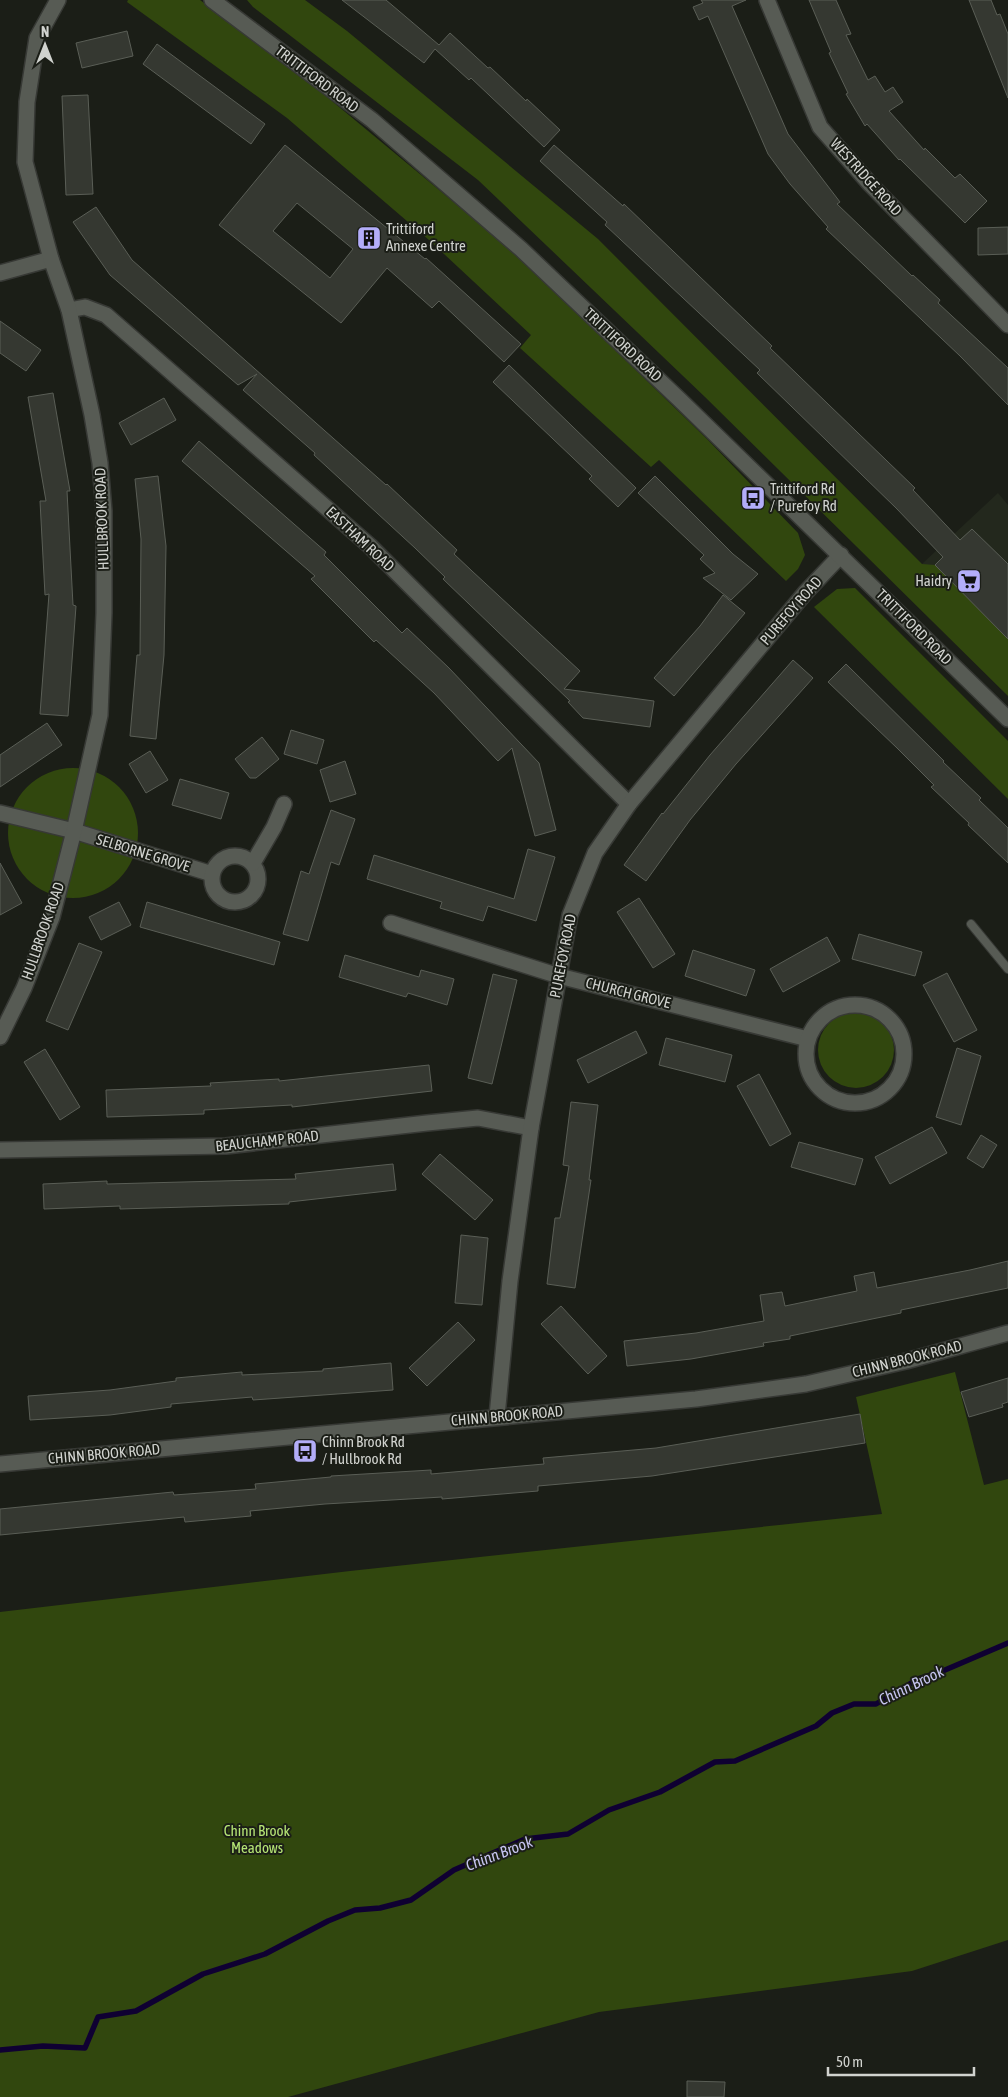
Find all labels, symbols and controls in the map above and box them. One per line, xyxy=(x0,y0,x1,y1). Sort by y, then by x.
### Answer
north arrow xyxy=(20,20,70,70)
text: N xyxy=(41,24,49,40)
street label: TRITTIFORD ROAD xyxy=(272,42,362,115)
street label: WESTRIDGE ROAD xyxy=(827,135,906,219)
place label: Trittiford Annexe Centre xyxy=(386,220,466,254)
building icon: Trittiford Annexe Centre xyxy=(356,225,382,251)
street label: TRITTIFORD ROAD xyxy=(581,304,666,385)
street label: HULLBROOK ROAD xyxy=(91,468,112,570)
place label: Trittiford Rd / Purefoy Rd xyxy=(770,480,837,514)
bus stop icon: Trittiford Rd / Purefoy Rd xyxy=(740,485,766,511)
street label: EASTHAM ROAD xyxy=(323,503,398,574)
supermarket icon: Haidry xyxy=(956,568,982,594)
place label: Haidry xyxy=(915,572,952,589)
street label: PUREFOY ROAD xyxy=(756,573,825,648)
street label: TRITTIFORD ROAD xyxy=(873,585,956,668)
street label: SELBORNE GROVE xyxy=(94,830,193,875)
street label: HULLBROOK ROAD xyxy=(18,880,67,982)
street label: PUREFOY ROAD xyxy=(546,913,579,999)
street label: CHURCH GROVE xyxy=(584,974,673,1011)
street label: BEAUCHAMP ROAD xyxy=(214,1127,319,1154)
street label: CHINN BROOK ROAD xyxy=(850,1337,963,1380)
street label: CHINN BROOK ROAD xyxy=(450,1402,564,1429)
place label: Chinn Brook Rd / Hullbrook Rd xyxy=(322,1433,405,1467)
bus stop icon: Chinn Brook Rd / Hullbrook Rd xyxy=(292,1438,318,1464)
street label: CHINN BROOK ROAD xyxy=(47,1440,161,1467)
water label: Chinn Brook xyxy=(875,1661,947,1708)
park label: Chinn Brook Meadows xyxy=(224,1822,291,1856)
water label: Chinn Brook xyxy=(463,1832,536,1874)
scale bar xyxy=(828,2044,974,2076)
text: 50 m xyxy=(836,2053,863,2070)

